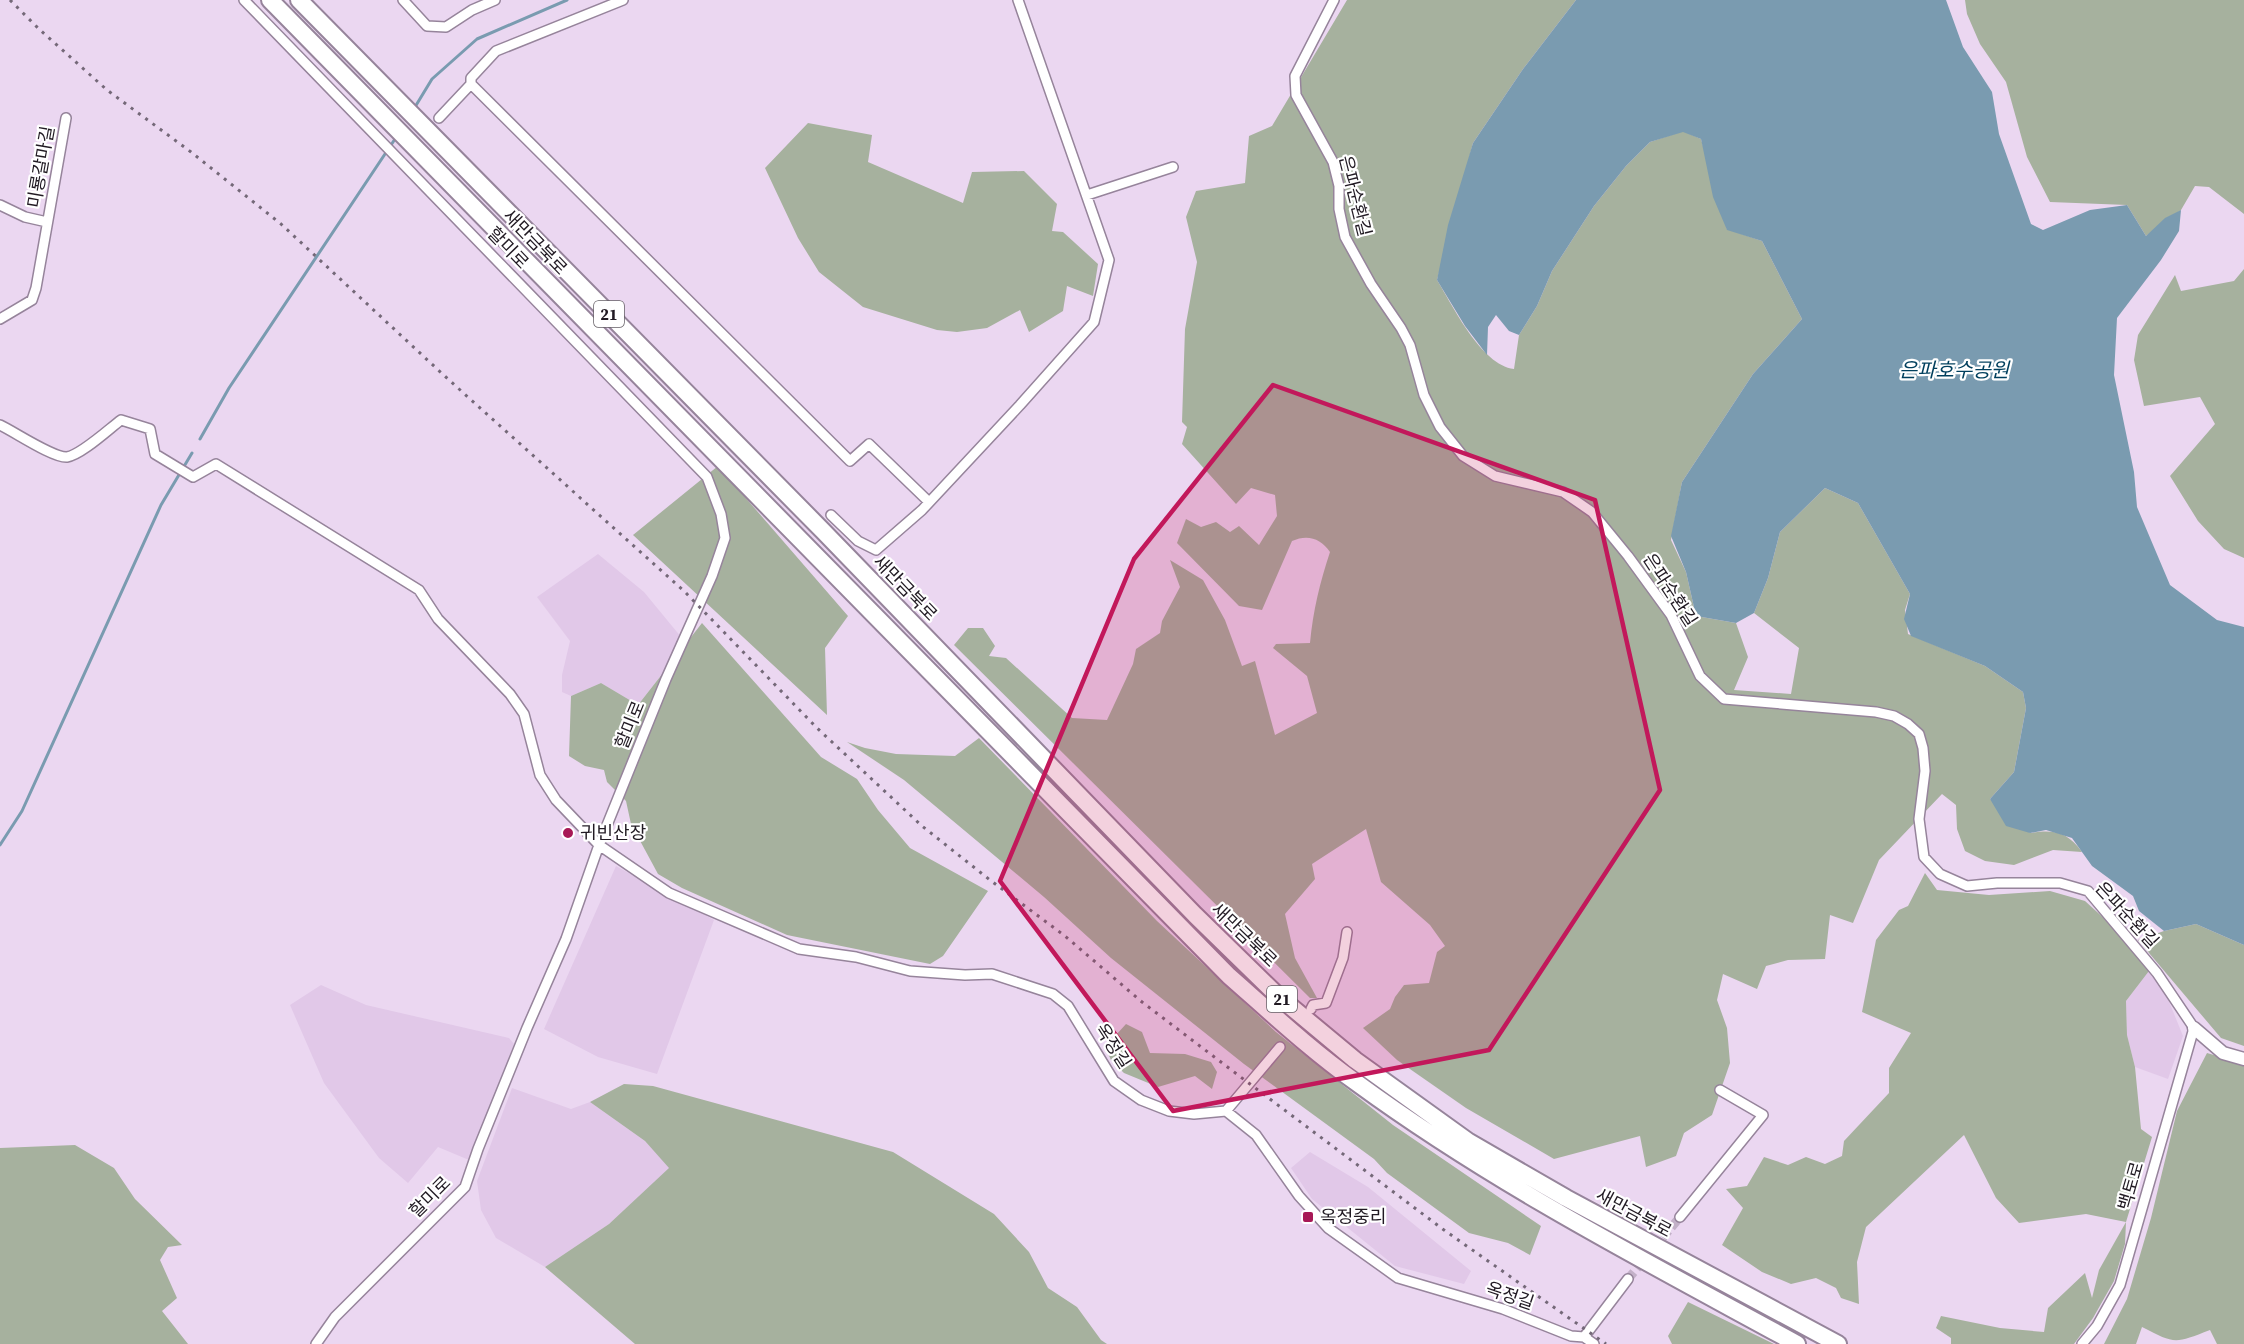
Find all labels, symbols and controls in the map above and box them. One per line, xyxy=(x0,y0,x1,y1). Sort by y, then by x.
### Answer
street label: 미룡갈마길 xyxy=(21,124,60,210)
street label: 은파순환길 xyxy=(1333,153,1378,239)
street label: 새만금북로 xyxy=(498,203,573,280)
street label: 할미로 xyxy=(482,221,535,274)
road number: 21 xyxy=(594,301,624,327)
water label: 은파호수공원 xyxy=(1899,356,2011,384)
street label: 은파순환길 xyxy=(1637,548,1703,631)
street label: 새만금북로 xyxy=(868,549,943,626)
street label: 할미로 xyxy=(609,697,650,753)
place label: 귀빈산장 xyxy=(580,820,646,845)
marker: 귀빈산장 xyxy=(561,826,575,840)
street label: 은파순환길 xyxy=(2090,876,2165,953)
street label: 새만금북로 xyxy=(1206,897,1283,972)
road number: 21 xyxy=(1267,986,1297,1012)
street label: 옥정길 xyxy=(1089,1018,1137,1073)
street label: 백토로 xyxy=(2112,1159,2149,1213)
street label: 할미로 xyxy=(403,1170,456,1223)
street label: 새만금북로 xyxy=(1592,1182,1677,1243)
place label: 옥정중리 xyxy=(1320,1204,1386,1229)
marker: 옥정중리 xyxy=(1301,1210,1315,1224)
street label: 옥정길 xyxy=(1483,1276,1538,1315)

